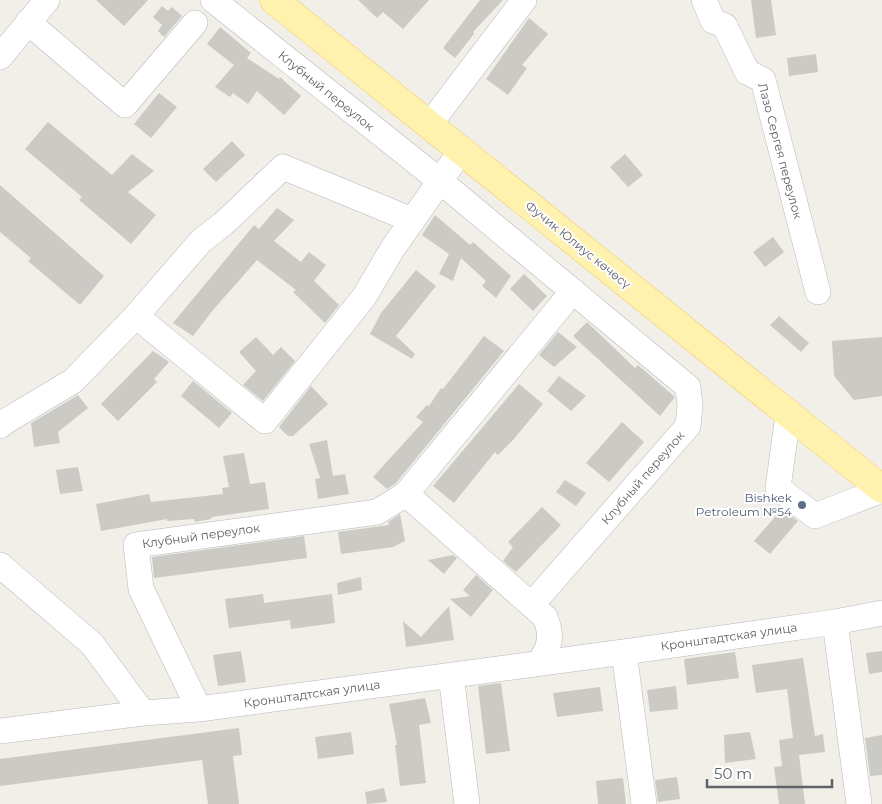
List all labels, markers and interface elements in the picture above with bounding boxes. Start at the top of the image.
street label: Клубный переулок [275,47,377,134]
street label: Лазо Сергея переулок [755,81,806,221]
street label: Фучик Юлиус көчөсү [523,198,634,292]
street label: Клубный переулок [598,428,687,527]
place label: Bishkek Petroleum №54 [696,490,793,519]
marker: Bishkek Petroleum №54 [796,499,808,511]
street label: Клубный переулок [141,520,261,551]
street label: Кронштадтская улица [660,619,798,654]
street label: Кронштадтская улица [243,676,381,711]
scale bar [707,756,832,788]
text: 50 m [714,764,752,783]

